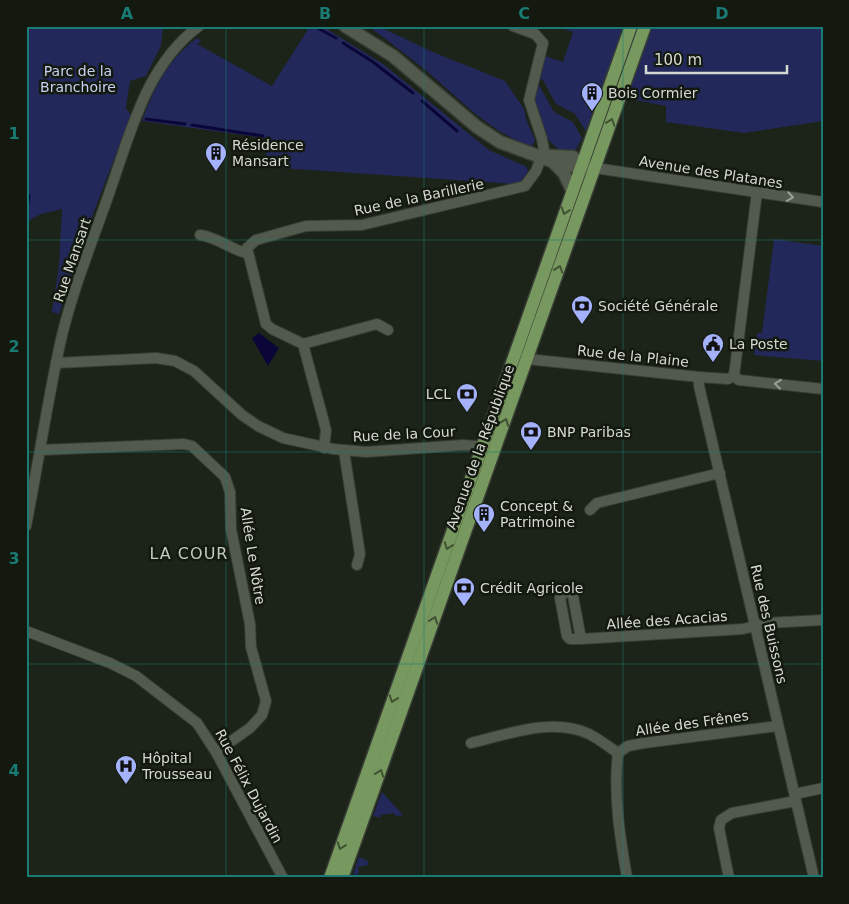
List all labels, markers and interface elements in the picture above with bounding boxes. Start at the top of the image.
text: A [121,4,134,23]
text: B [319,4,331,23]
text: C [518,4,530,23]
text: D [715,4,729,23]
scale bar [646,42,788,74]
text: 100 m [654,51,702,69]
park label: Parc de la Branchoire [40,63,116,95]
building icon: Bois Cormier [580,81,604,112]
place label: Bois Cormier [608,85,698,101]
one-way arrow [606,118,616,126]
text: 1 [8,124,20,143]
place label: Résidence Mansart [232,137,304,169]
building icon: Résidence Mansart [204,141,228,172]
street label: Avenue des Platanes [638,153,784,191]
street label: Rue de la Barillerie [353,175,485,219]
one-way arrow [786,192,794,202]
one-way arrow [561,206,571,214]
street label: Rue Mansart [50,215,94,304]
one-way arrow [553,265,563,274]
bank icon: Société Générale [570,294,594,325]
place label: Société Générale [598,298,718,314]
public building icon: La Poste [701,332,725,363]
place label: La Poste [729,336,788,352]
text: 2 [8,337,20,356]
street label: Rue de la Plaine [576,342,690,370]
street label: Avenue de la République [443,363,517,531]
one-way arrow [774,379,782,390]
bank icon: LCL [455,382,479,413]
place label: LCL [426,386,451,402]
one-way arrow [499,419,509,427]
bank icon: BNP Paribas [519,420,543,451]
street label: Rue de la Cour [352,423,456,445]
place label: BNP Paribas [547,424,631,440]
place label: Concept & Patrimoine [500,498,575,530]
building icon: Concept & Patrimoine [472,502,496,533]
street label: Allée Le Nôtre [237,506,269,606]
one-way arrow [444,541,454,550]
district label: LA COUR [150,544,228,563]
text: 3 [8,549,20,568]
street label: Rue des Buissons [747,563,791,685]
bank icon: Crédit Agricole [452,576,476,607]
place label: Crédit Agricole [480,580,583,596]
street label: Allée des Acacias [606,608,728,632]
one-way arrow [428,616,438,624]
one-way arrow [389,694,399,702]
street label: Allée des Frênes [634,707,750,739]
street label: Rue Félix Dujardin [212,726,286,846]
place label: Hôpital Trousseau [141,750,212,782]
hospital icon: Hôpital Trousseau [114,754,138,785]
text: 4 [8,761,20,780]
one-way arrow [374,769,384,777]
one-way arrow [337,842,347,850]

